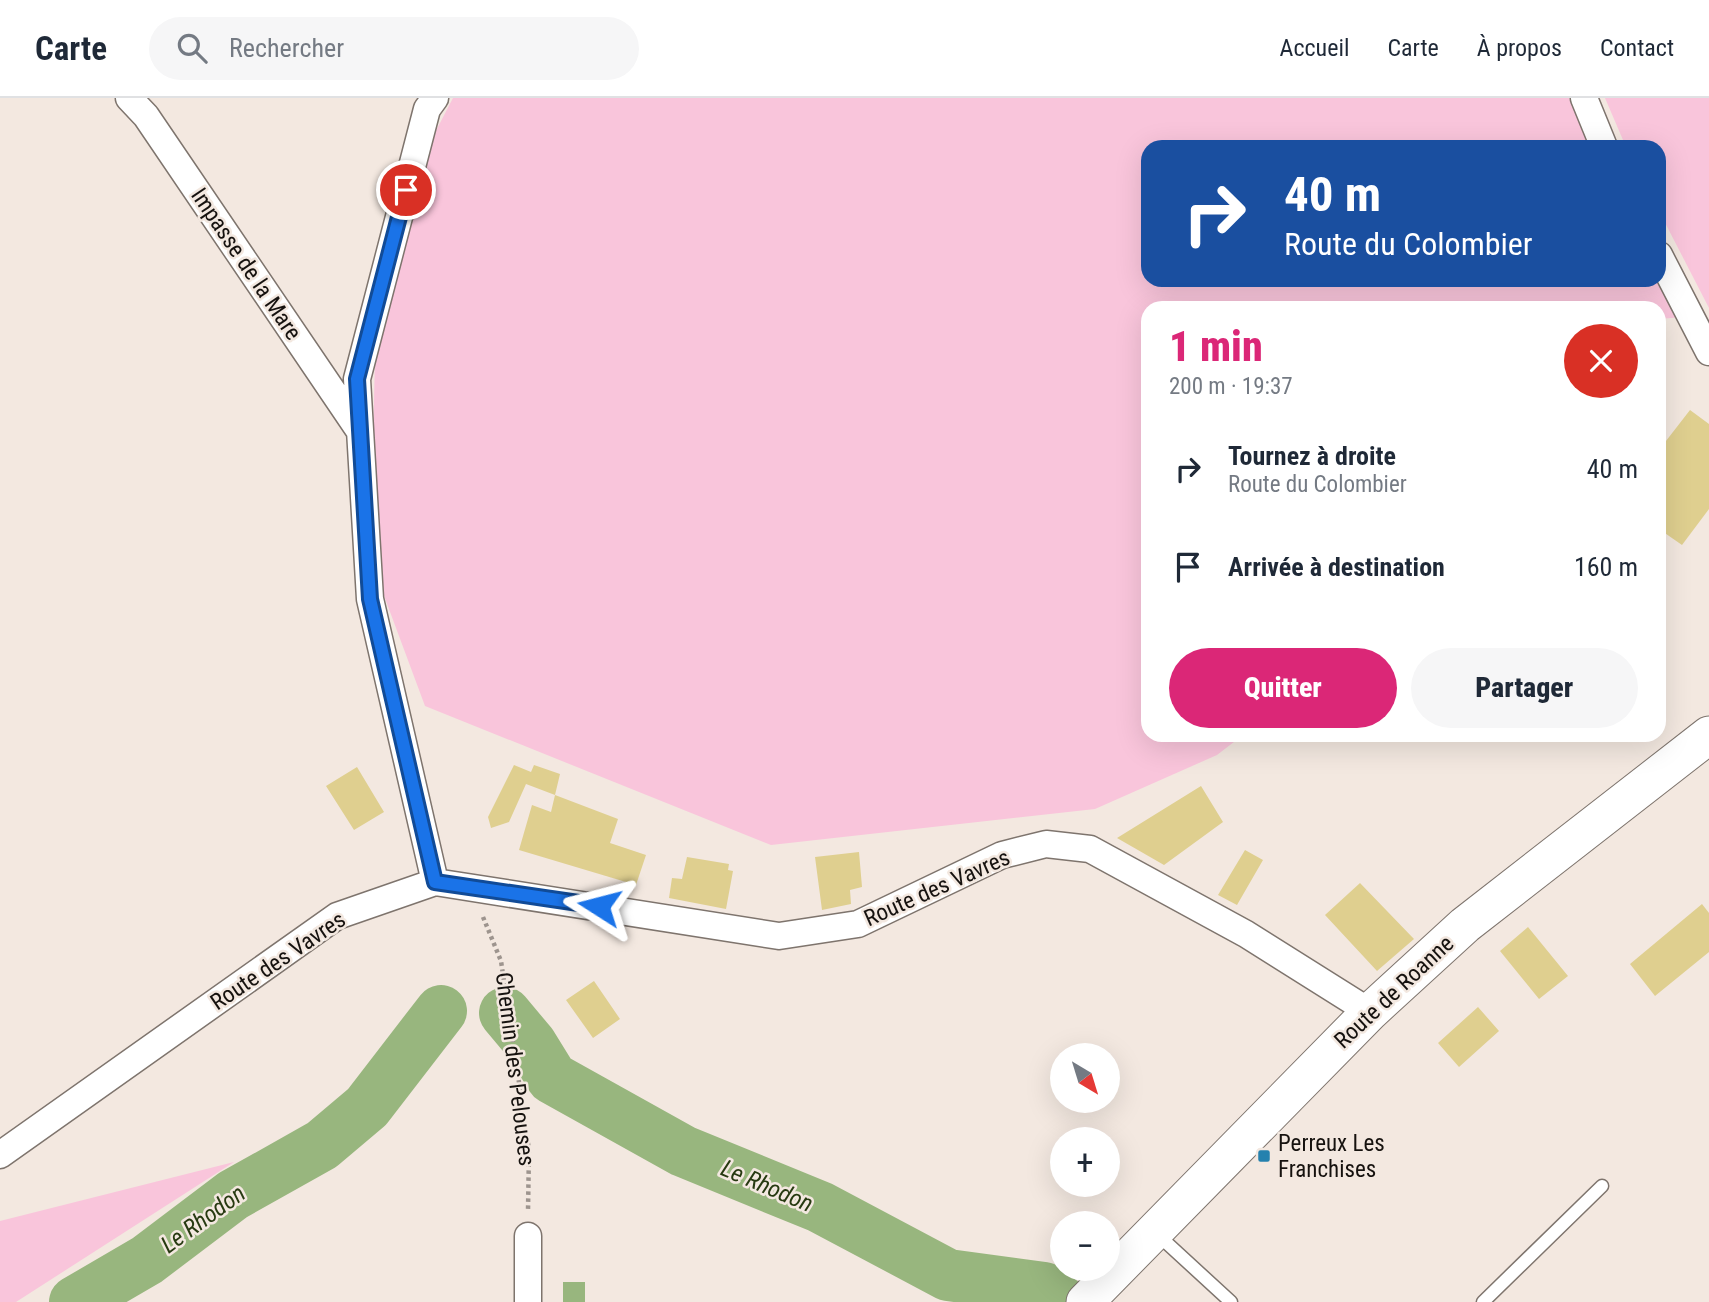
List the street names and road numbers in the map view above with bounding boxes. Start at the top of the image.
street label: Impasse de la Mare [185,183,307,345]
street label: Route des Vavres [860,844,1014,932]
street label: Route des Vavres [205,906,351,1016]
street label: Route de Roanne [1329,930,1459,1054]
street label: Chemin des Pelouses [490,971,540,1167]

